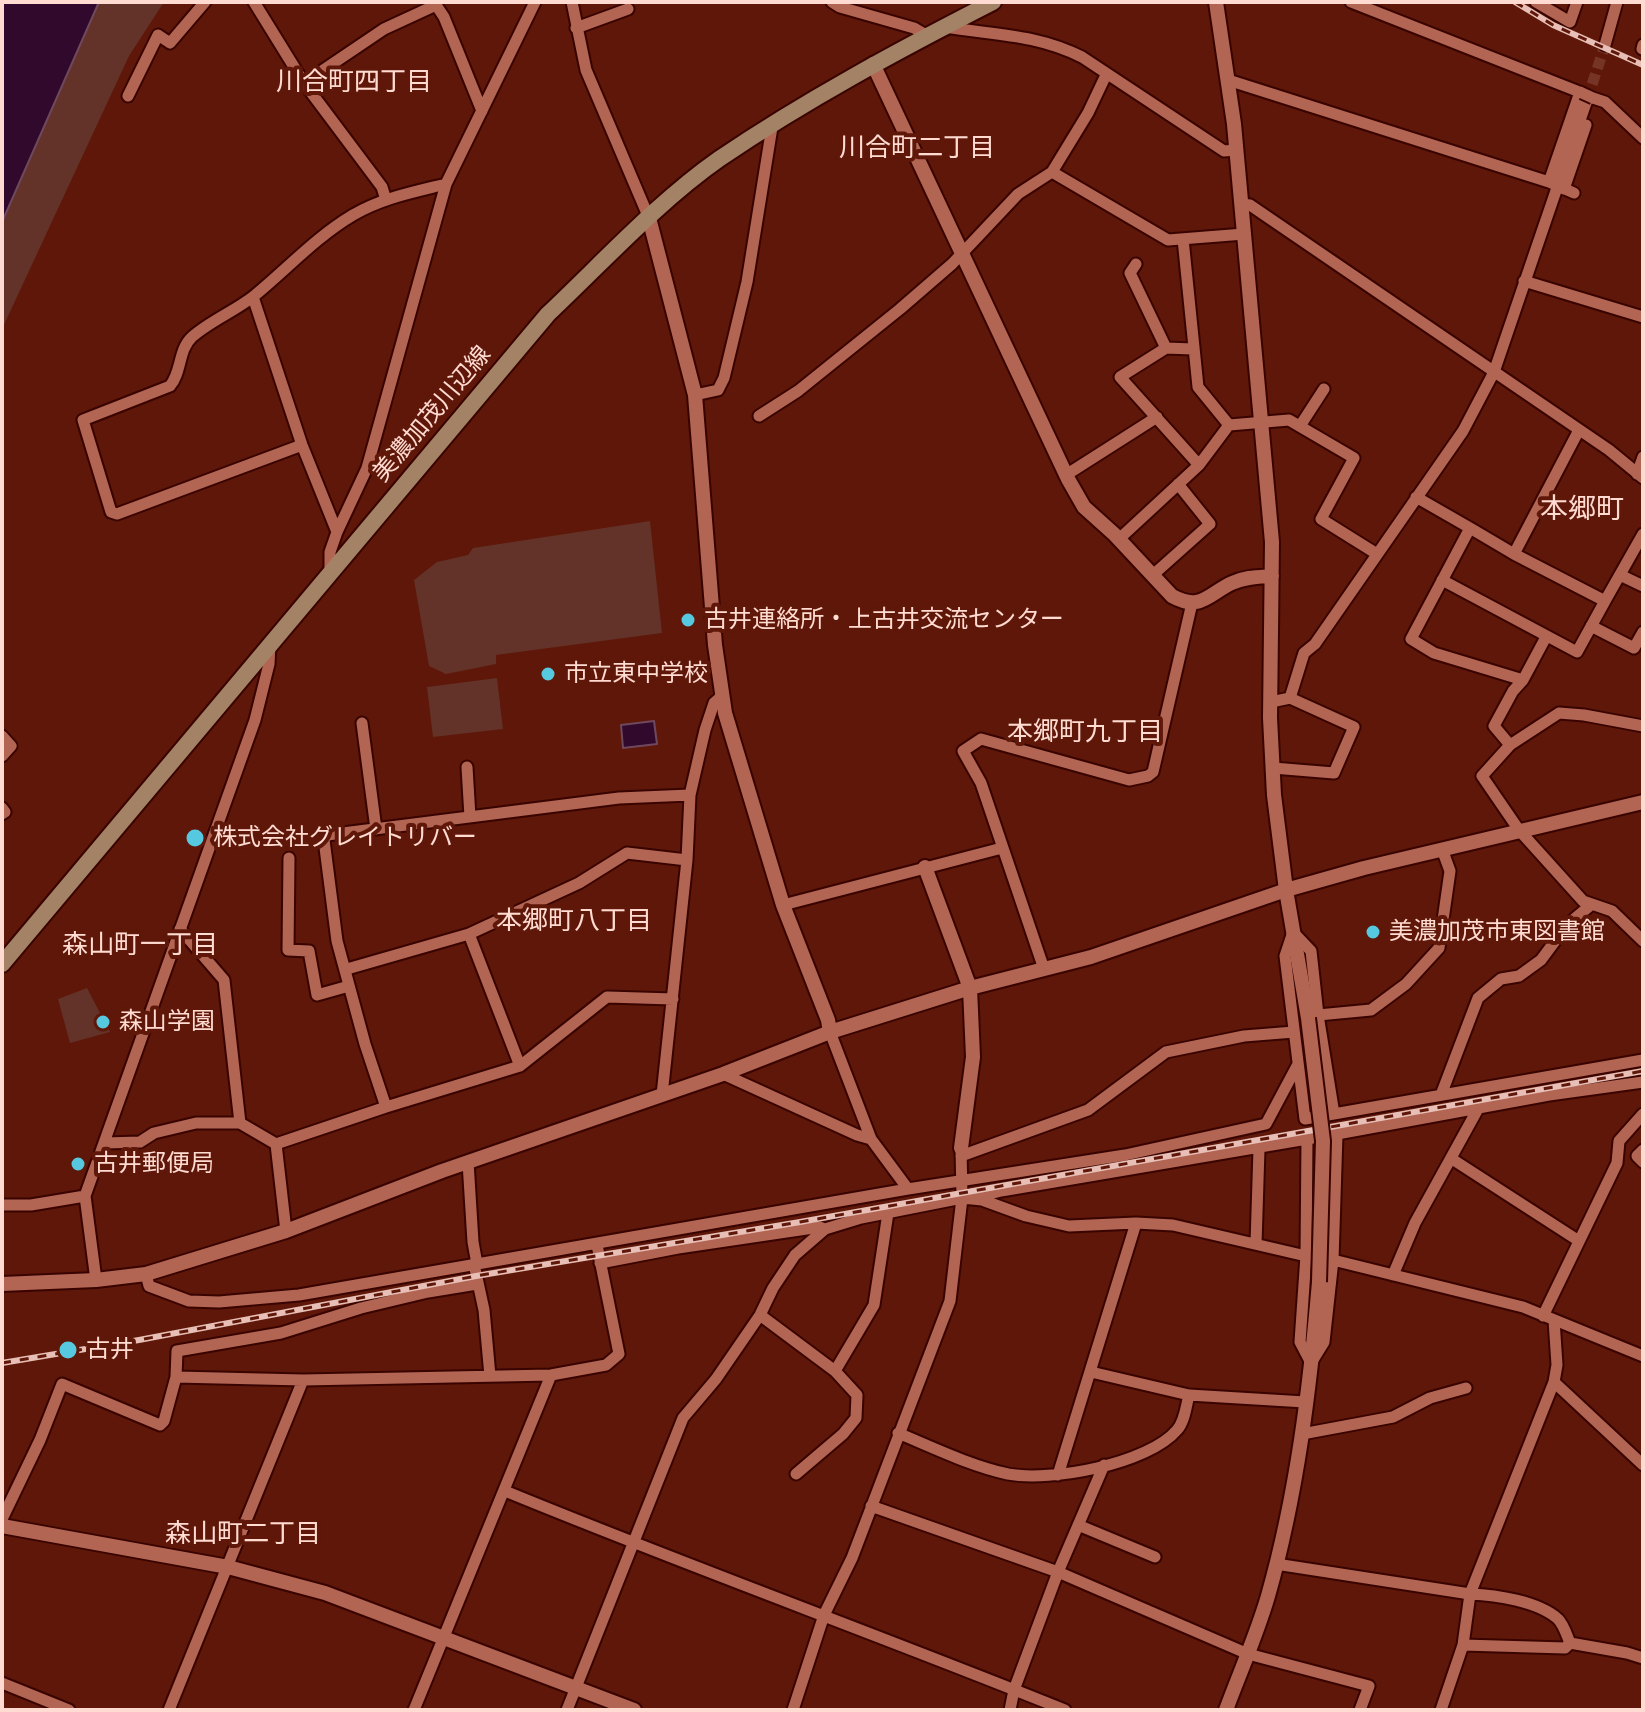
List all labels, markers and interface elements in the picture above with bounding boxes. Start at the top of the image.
district label: 川合町四丁目 [276,66,432,98]
district label: 川合町二丁目 [839,132,995,164]
street label: 美濃加茂川辺線 [367,340,497,488]
district label: 本郷町 [1540,493,1624,527]
place label: 古井連絡所・上古井交流センター [704,606,1064,634]
marker: 古井連絡所・上古井交流センター [679,611,697,629]
place label: 市立東中学校 [564,660,708,688]
marker: 市立東中学校 [539,665,557,683]
district label: 本郷町九丁目 [1007,716,1163,748]
place label: 株式会社グレイトリバー [213,824,477,852]
marker: 株式会社グレイトリバー [184,827,206,849]
district label: 本郷町八丁目 [496,905,652,937]
place label: 美濃加茂市東図書館 [1389,918,1605,946]
marker: 美濃加茂市東図書館 [1364,923,1382,941]
district label: 森山町一丁目 [62,929,218,961]
place label: 森山学園 [119,1008,215,1036]
marker: 森山学園 [94,1013,112,1031]
place label: 古井郵便局 [94,1150,214,1178]
marker: 古井郵便局 [69,1155,87,1173]
place label: 古井 [86,1336,134,1364]
marker: 古井 [57,1339,79,1361]
district label: 森山町二丁目 [165,1518,321,1550]

